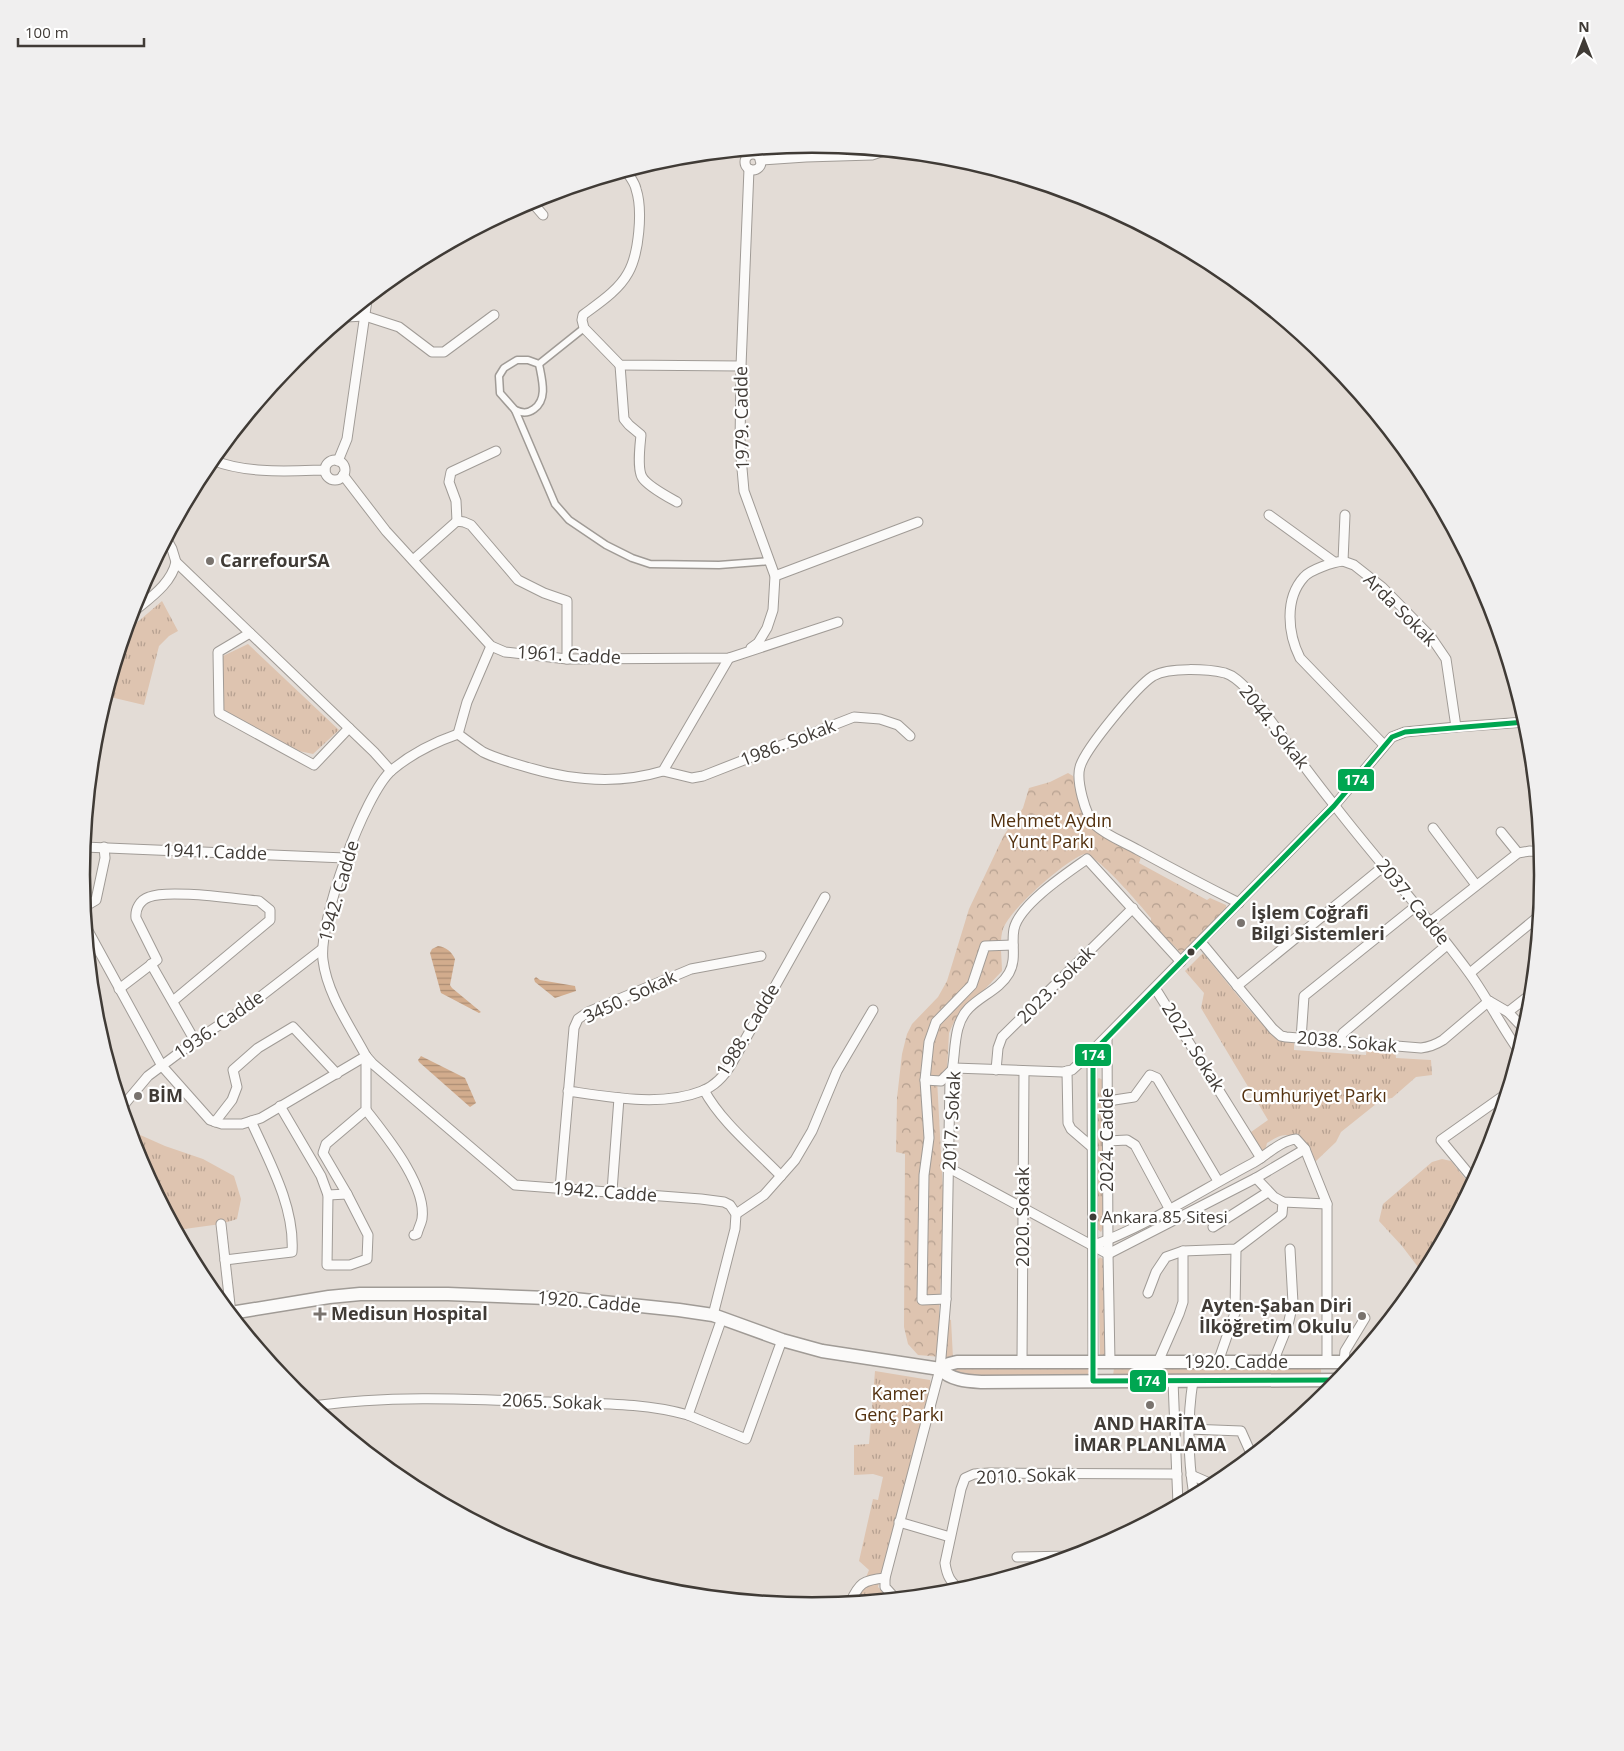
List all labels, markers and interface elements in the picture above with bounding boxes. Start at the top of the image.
scale bar [18,15,144,47]
north arrow [1559,15,1609,65]
text: N [1578,17,1590,36]
text: 100 m [25,22,69,42]
street label: 1979. Cadde [728,366,754,470]
place label: CarrefourSA [220,548,330,572]
marker: CarrefourSA [204,555,216,567]
street label: Arda Sokak [1359,568,1443,651]
street label: 1961. Cadde [516,639,622,669]
street label: 2044. Sokak [1234,680,1315,774]
street label: 1986. Sokak [737,713,839,771]
line badge: 174 [1337,768,1375,792]
text: 174 [1344,770,1368,789]
park label: Mehmet Aydın Yunt Parkı [990,808,1112,853]
street label: 1941. Cadde [163,837,267,865]
street label: 1942. Cadde [312,837,364,944]
street label: 2037. Cadde [1372,853,1456,949]
place label: İşlem Coğrafi Bilgi Sistemleri [1251,900,1385,945]
marker: İşlem Coğrafi Bilgi Sistemleri [1235,917,1247,929]
street label: 2023. Sokak [1011,940,1100,1028]
unlabelled marker [1186,947,1196,957]
street label: 3450. Sokak [579,964,681,1028]
street label: 1988. Cadde [710,979,784,1080]
street label: 1936. Cadde [169,985,268,1064]
street label: 2027. Sokak [1157,998,1231,1096]
street label: 2038. Sokak [1296,1025,1399,1057]
line badge: 174 [1074,1043,1112,1067]
text: 174 [1081,1045,1105,1064]
street label: 2017. Sokak [936,1070,966,1172]
place label: BİM [148,1083,183,1107]
park label: Cumhuriyet Parkı [1241,1083,1387,1107]
street label: 2024. Cadde [1094,1088,1118,1192]
marker: BİM [132,1090,144,1102]
street label: 2020. Sokak [1010,1166,1034,1267]
street label: 1942. Cadde [552,1175,658,1207]
place label: Ankara 85 Sitesi [1102,1205,1228,1228]
marker: Ankara 85 Sitesi [1088,1212,1098,1222]
street label: 1920. Cadde [536,1285,642,1317]
place label: Ayten-Şaban Diri İlköğretim Okulu [1199,1293,1352,1338]
place label: Medisun Hospital [331,1301,488,1325]
marker: Medisun Hospital [313,1307,327,1321]
marker: Ayten-Şaban Diri İlköğretim Okulu [1356,1310,1368,1322]
street label: 1920. Cadde [1184,1349,1288,1373]
line badge: 174 [1129,1369,1167,1393]
text: 174 [1136,1371,1160,1390]
park label: Kamer Genç Parkı [854,1381,944,1426]
street label: 2065. Sokak [502,1387,603,1415]
marker: AND HARİTA İMAR PLANLAMA [1144,1399,1156,1411]
place label: AND HARİTA İMAR PLANLAMA [1074,1411,1227,1456]
street label: 2010. Sokak [975,1461,1077,1489]

